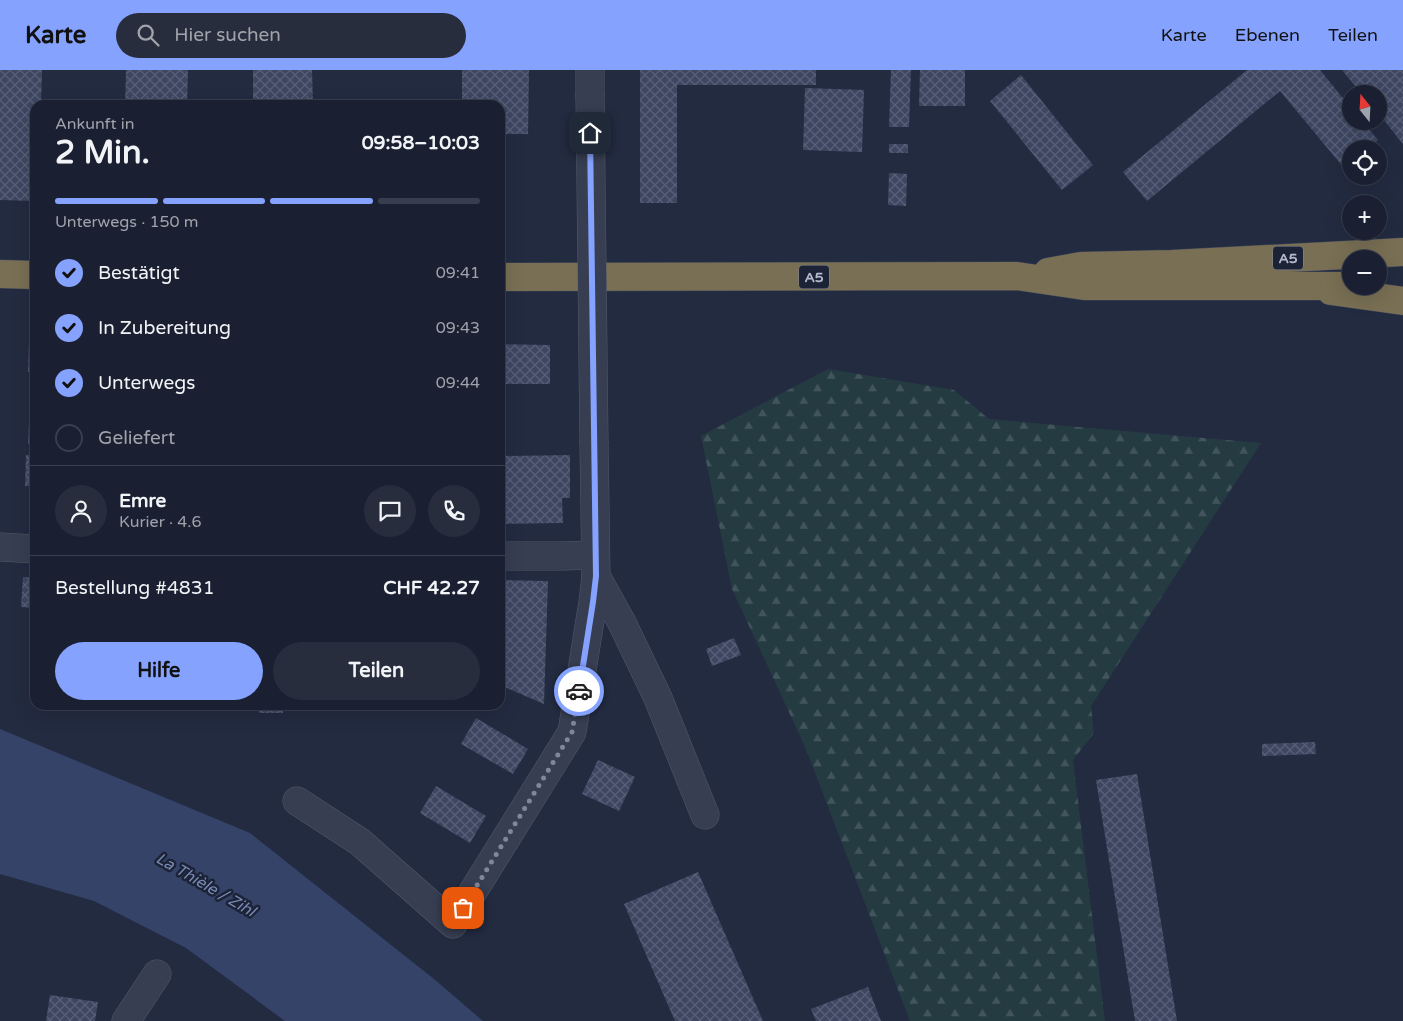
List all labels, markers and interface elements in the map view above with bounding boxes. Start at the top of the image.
search box [116,13,466,58]
text: Karte [25,21,86,50]
icon: search [134,21,162,49]
text: Hier suchen [174,24,281,46]
text: Karte [1161,24,1207,46]
text: Ebenen [1235,24,1300,46]
text: Teilen [1328,24,1378,46]
north arrow [1342,85,1388,130]
map controls [1342,85,1387,295]
pin [569,112,611,154]
text: Ankunft in [55,114,135,134]
icon: home [576,119,604,147]
text: 09:58–10:03 [362,132,480,154]
text: 2 Min. [55,134,150,172]
button: locate [1342,140,1387,185]
button: + [1342,195,1387,240]
text: Unterwegs · 150 m [55,212,198,232]
road number: A5 [1273,247,1303,270]
button: − [1342,250,1387,295]
icon: check [55,259,83,287]
text: Bestätigt [98,262,180,284]
text: 09:41 [436,263,480,283]
road number: A5 [799,266,829,288]
icon: check [55,314,83,342]
text: In Zubereitung [98,317,231,339]
text: 09:43 [436,318,480,338]
icon: check [55,369,83,397]
text: Unterwegs [98,372,195,394]
text: 09:44 [436,373,480,393]
text: Geliefert [98,427,175,449]
button: person [55,485,107,537]
button: chat [364,485,416,537]
button: phone [428,485,480,537]
text: Emre [119,490,166,512]
text: Kurier · 4.6 [119,512,202,532]
text: Bestellung #4831 [55,577,215,599]
text: CHF 42.27 [383,577,480,599]
button: Hilfe [55,642,263,700]
button: Teilen [273,642,480,700]
courier [554,666,604,716]
icon: car [565,677,593,705]
water label: La Thièle / Zihl [152,848,260,922]
pin [442,887,484,929]
icon: bag [449,894,477,922]

